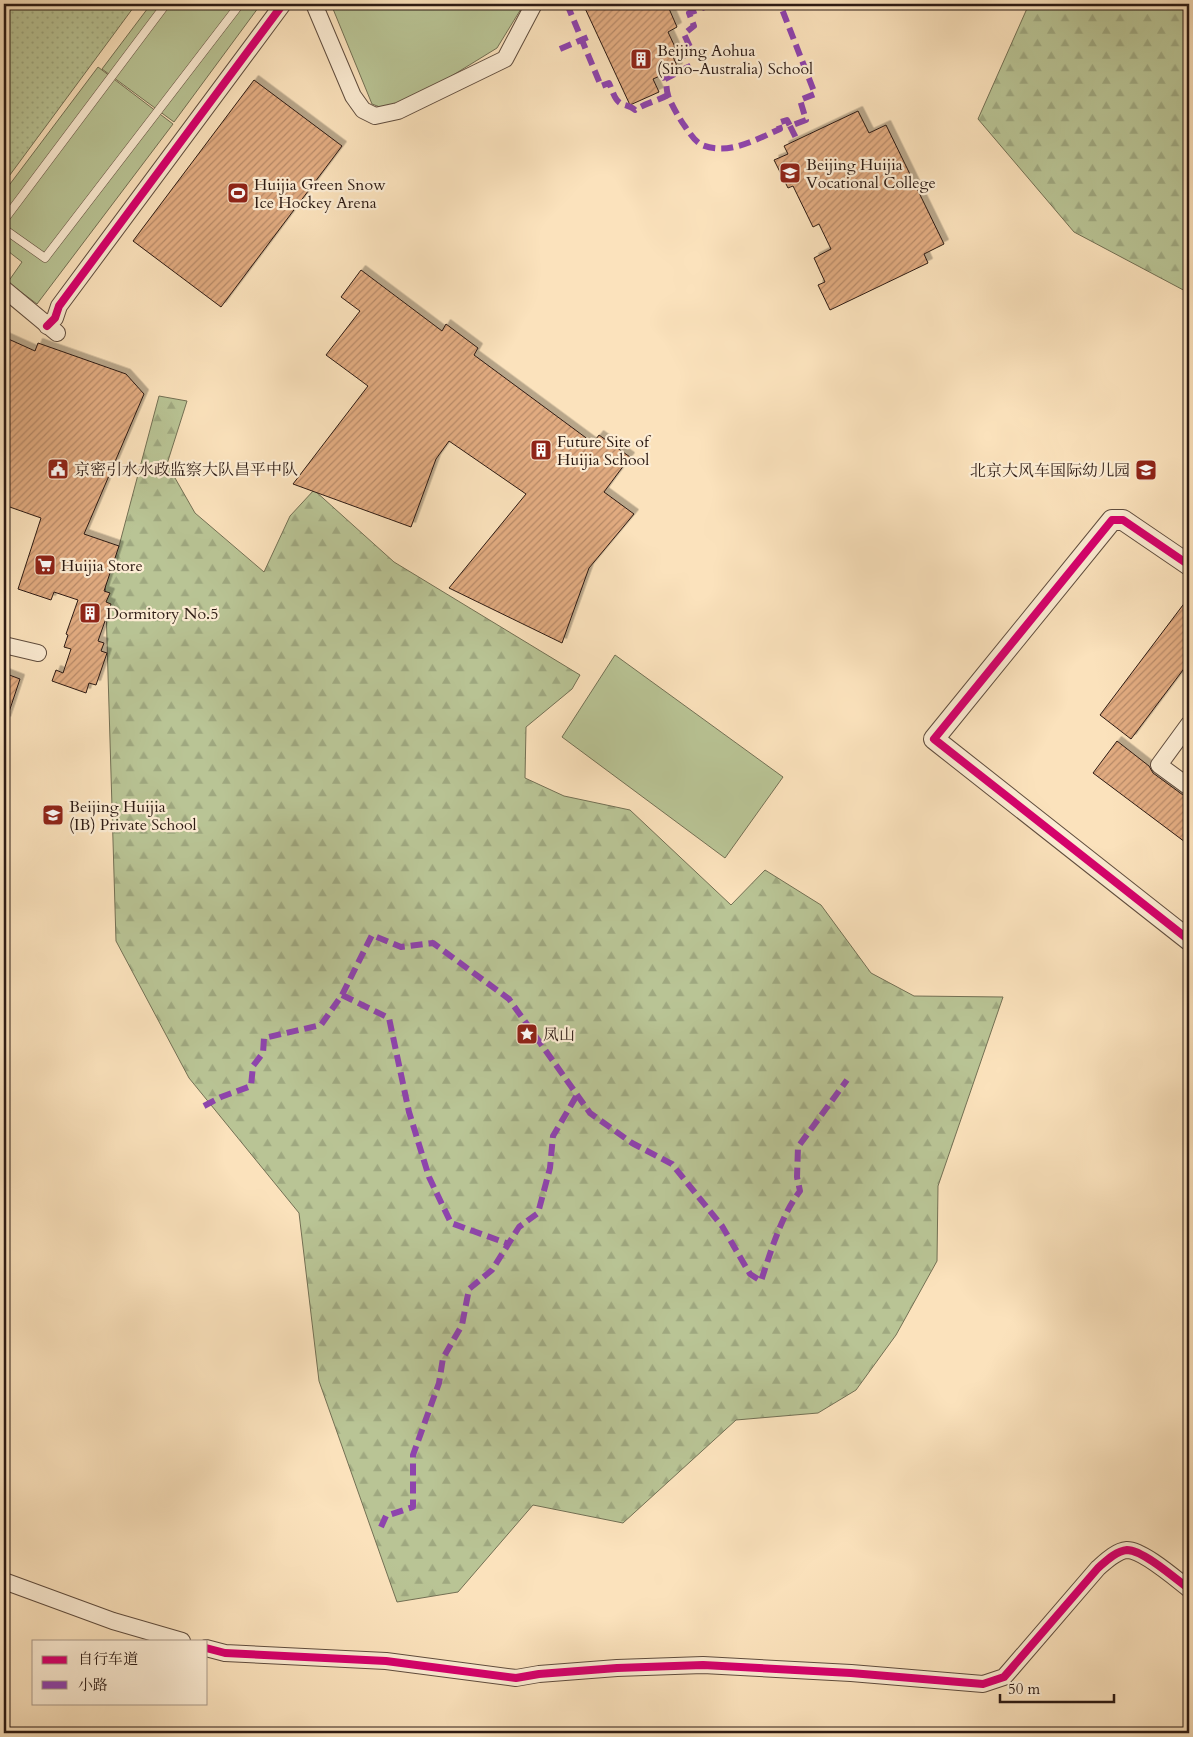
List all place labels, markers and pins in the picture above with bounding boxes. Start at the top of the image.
place label: Beijing Aohua (Sino-Australia) School [657,40,813,80]
building icon: Beijing Aohua (Sino-Australia) School [629,47,653,71]
place label: Beijing Huijia Vocational College [806,154,936,194]
school or university icon: Beijing Huijia Vocational College [778,161,802,185]
place label: Huijia Green Snow Ice Hockey Arena [254,174,386,214]
sports icon: Huijia Green Snow Ice Hockey Arena [226,181,250,205]
place label: Future Site of Huijia School [557,431,652,471]
building icon: Future Site of Huijia School [529,438,553,462]
public building icon: 京密引水水政监察大队昌平中队 [46,457,70,481]
school or university icon: 北京大风车国际幼儿园 [1134,458,1158,482]
place label: 京密引水水政监察大队昌平中队 [74,459,298,481]
place label: 北京大风车国际幼儿园 [970,460,1130,482]
supermarket icon: Huijia Store [33,553,57,577]
place label: Huijia Store [61,555,143,577]
building icon: Dormitory No.5 [78,601,102,625]
place label: Dormitory No.5 [106,603,218,625]
place label: Beijing Huijia (IB) Private School [69,796,197,836]
school or university icon: Beijing Huijia (IB) Private School [41,803,65,827]
place icon: 凤山 [515,1022,539,1046]
place label: 凤山 [543,1024,575,1046]

